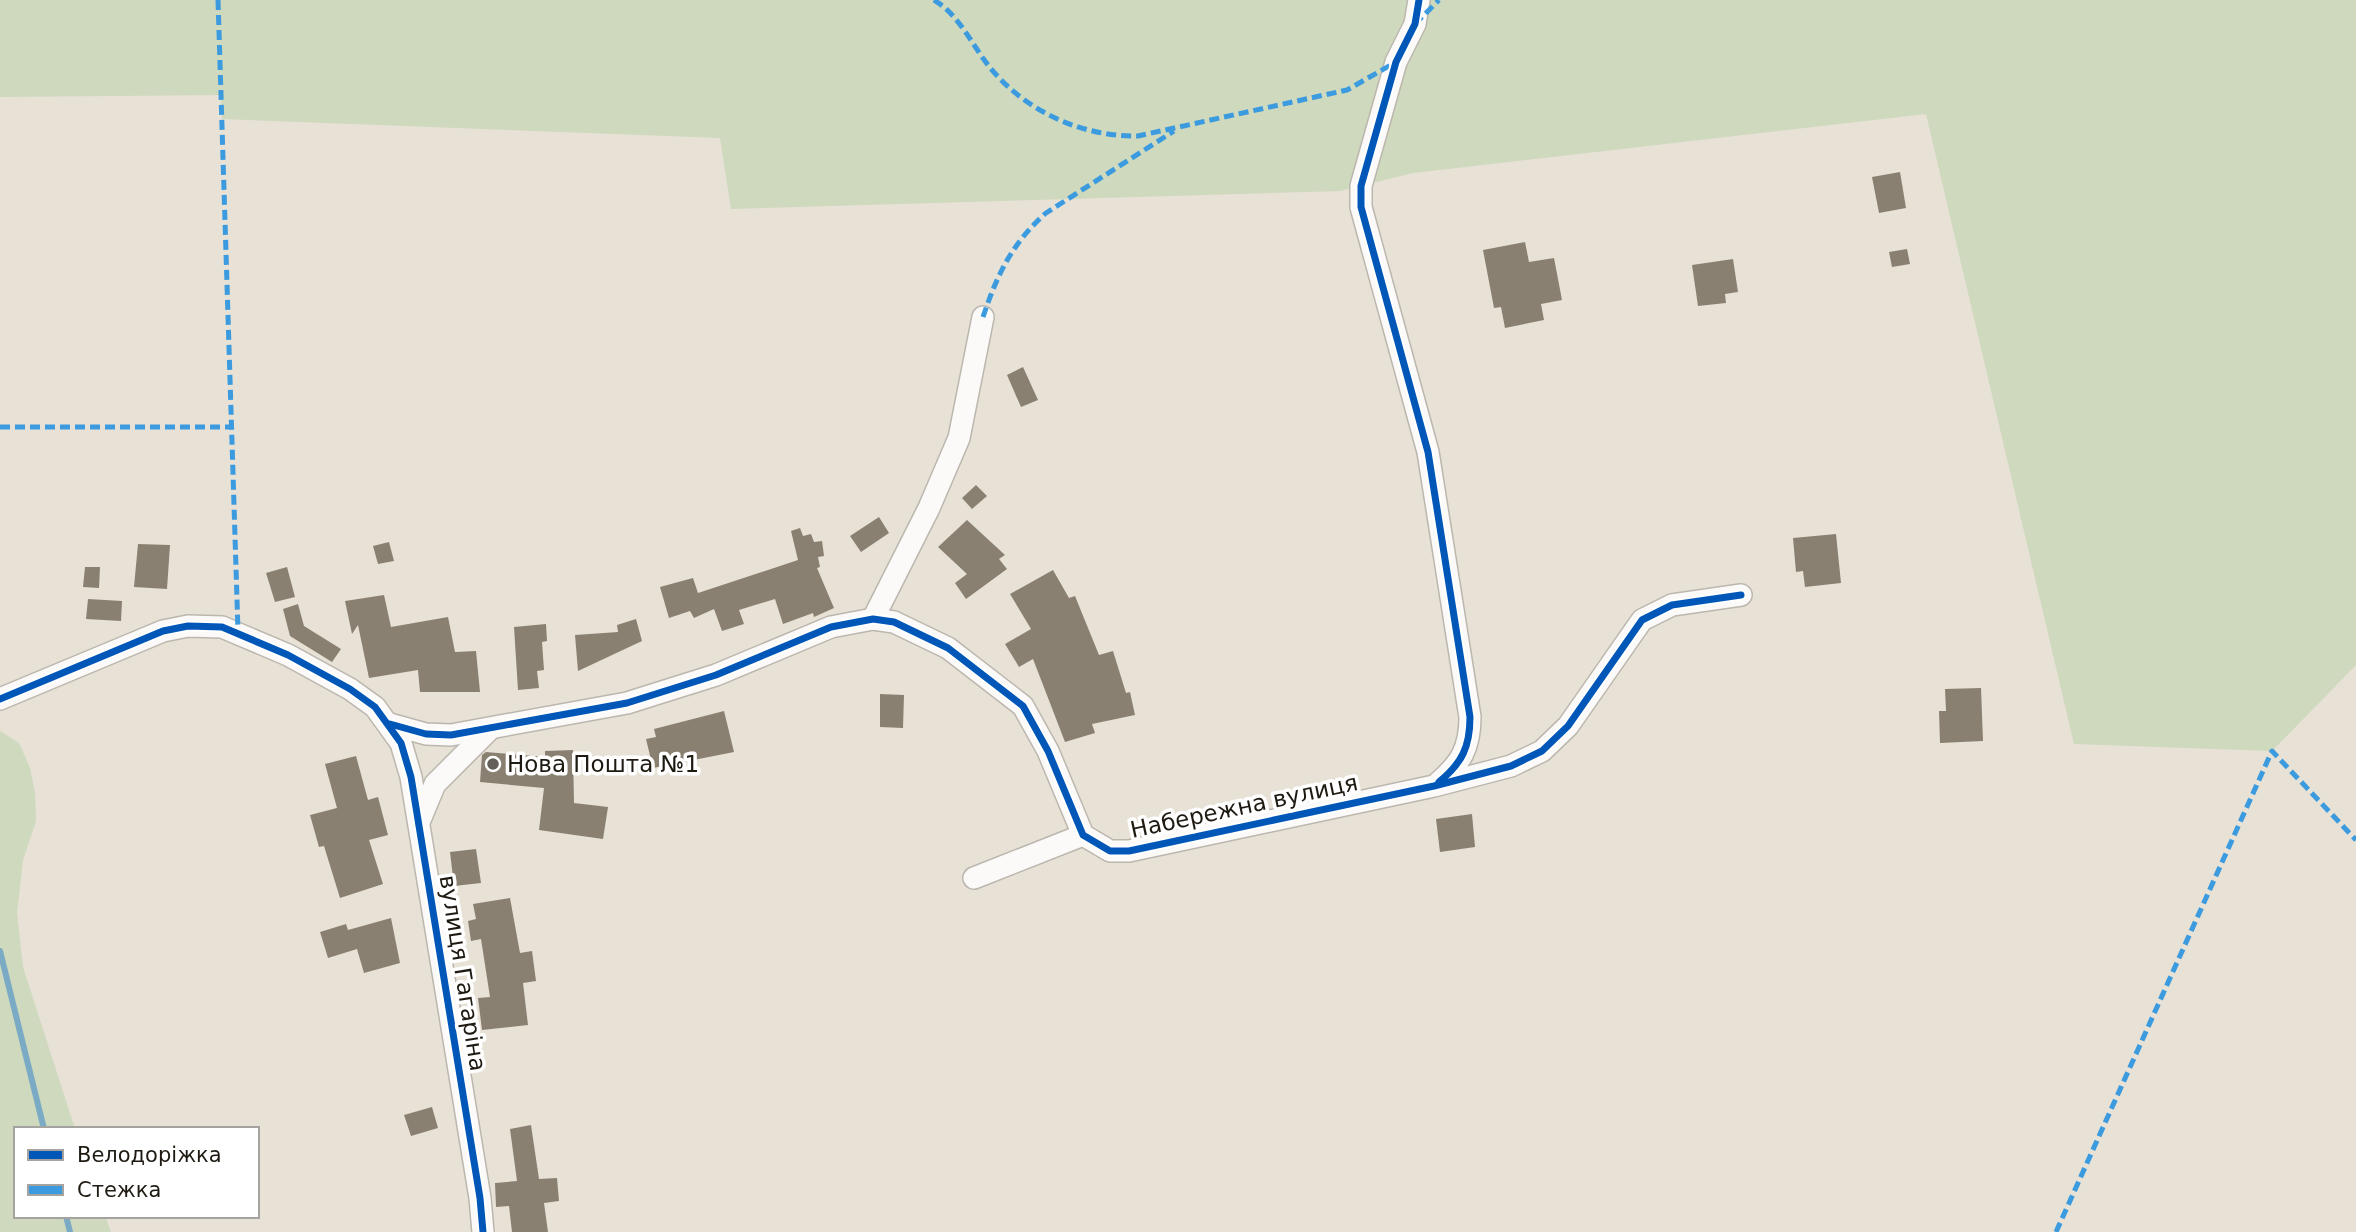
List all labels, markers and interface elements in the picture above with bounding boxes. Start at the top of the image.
place label: Нова Пошта №1 [507,751,699,777]
marker: Нова Пошта №1 [485,756,501,772]
street label: Набережна вулиця [1128,769,1360,843]
street label: вулиця Гагаріна [435,873,491,1073]
legend [14,1127,259,1218]
text: Велодоріжка [77,1143,222,1167]
text: Стежка [77,1178,161,1202]

